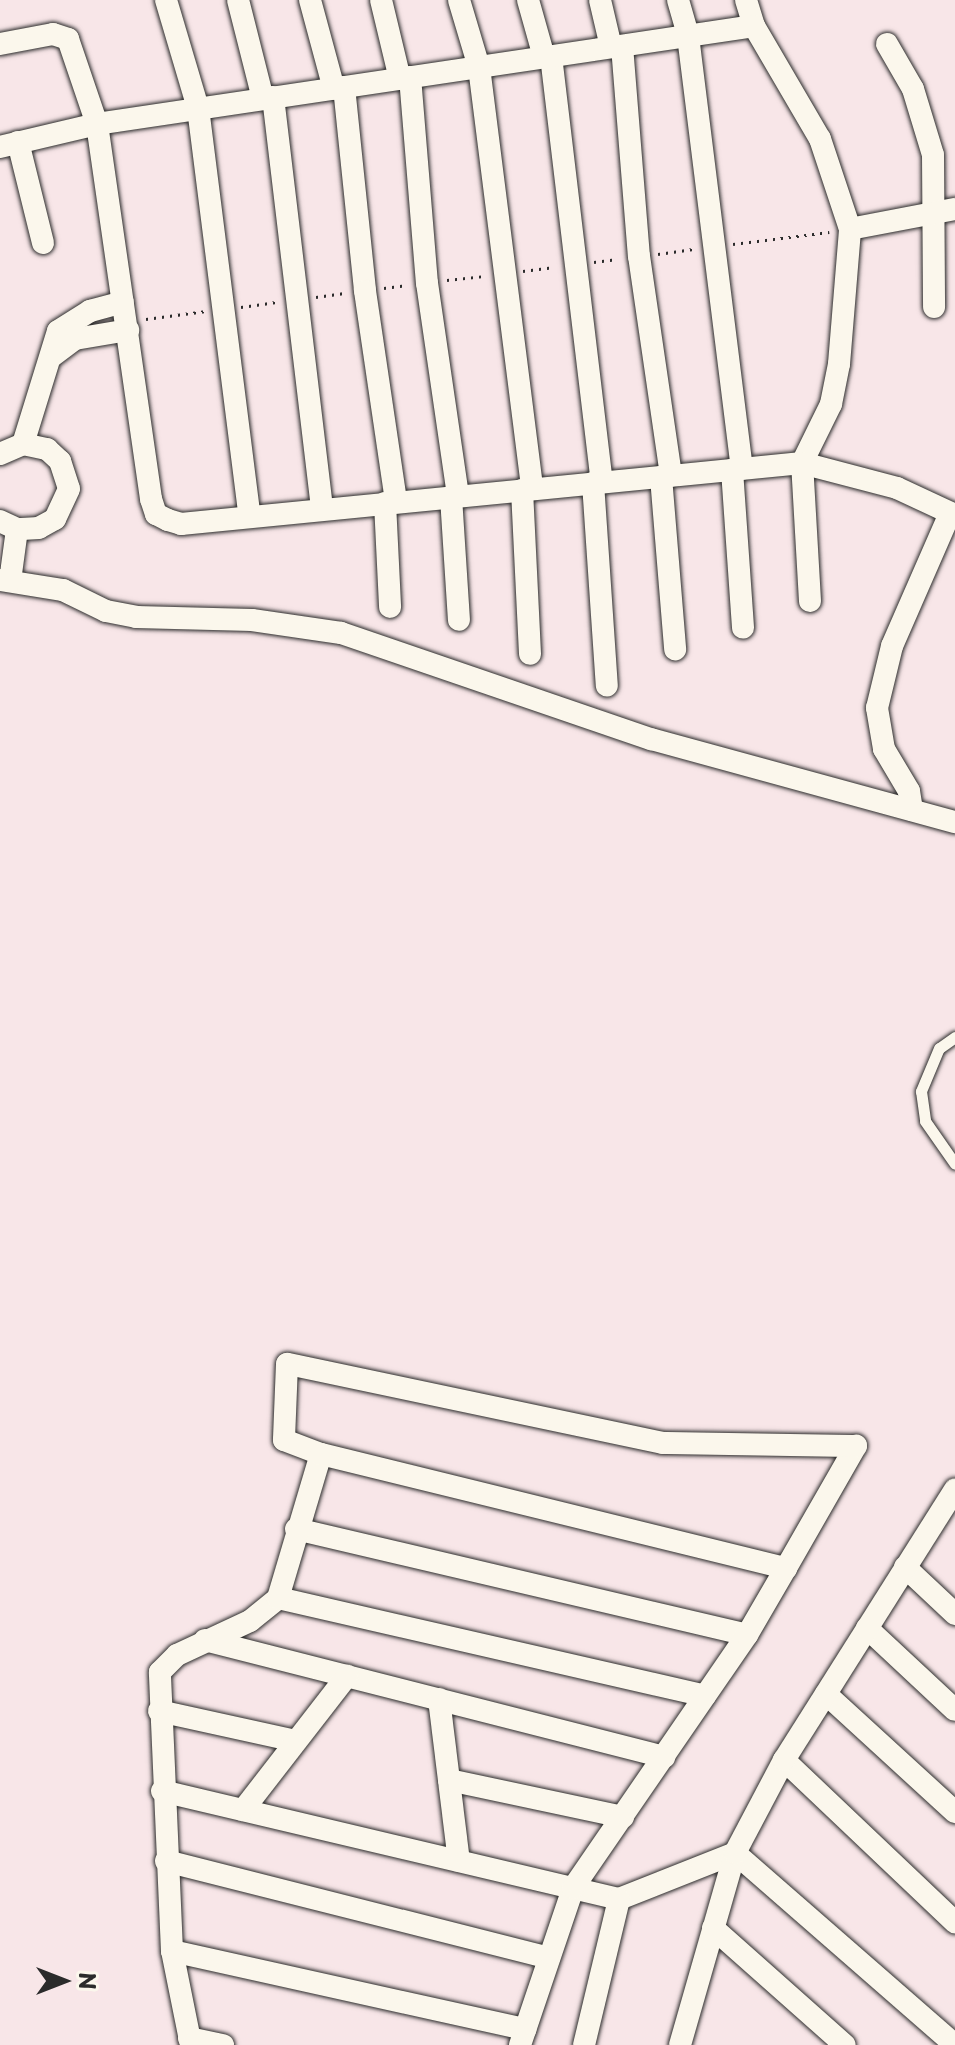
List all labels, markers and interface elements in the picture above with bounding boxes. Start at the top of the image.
north arrow [24,1941,104,2021]
text: N [72,1972,105,1990]

